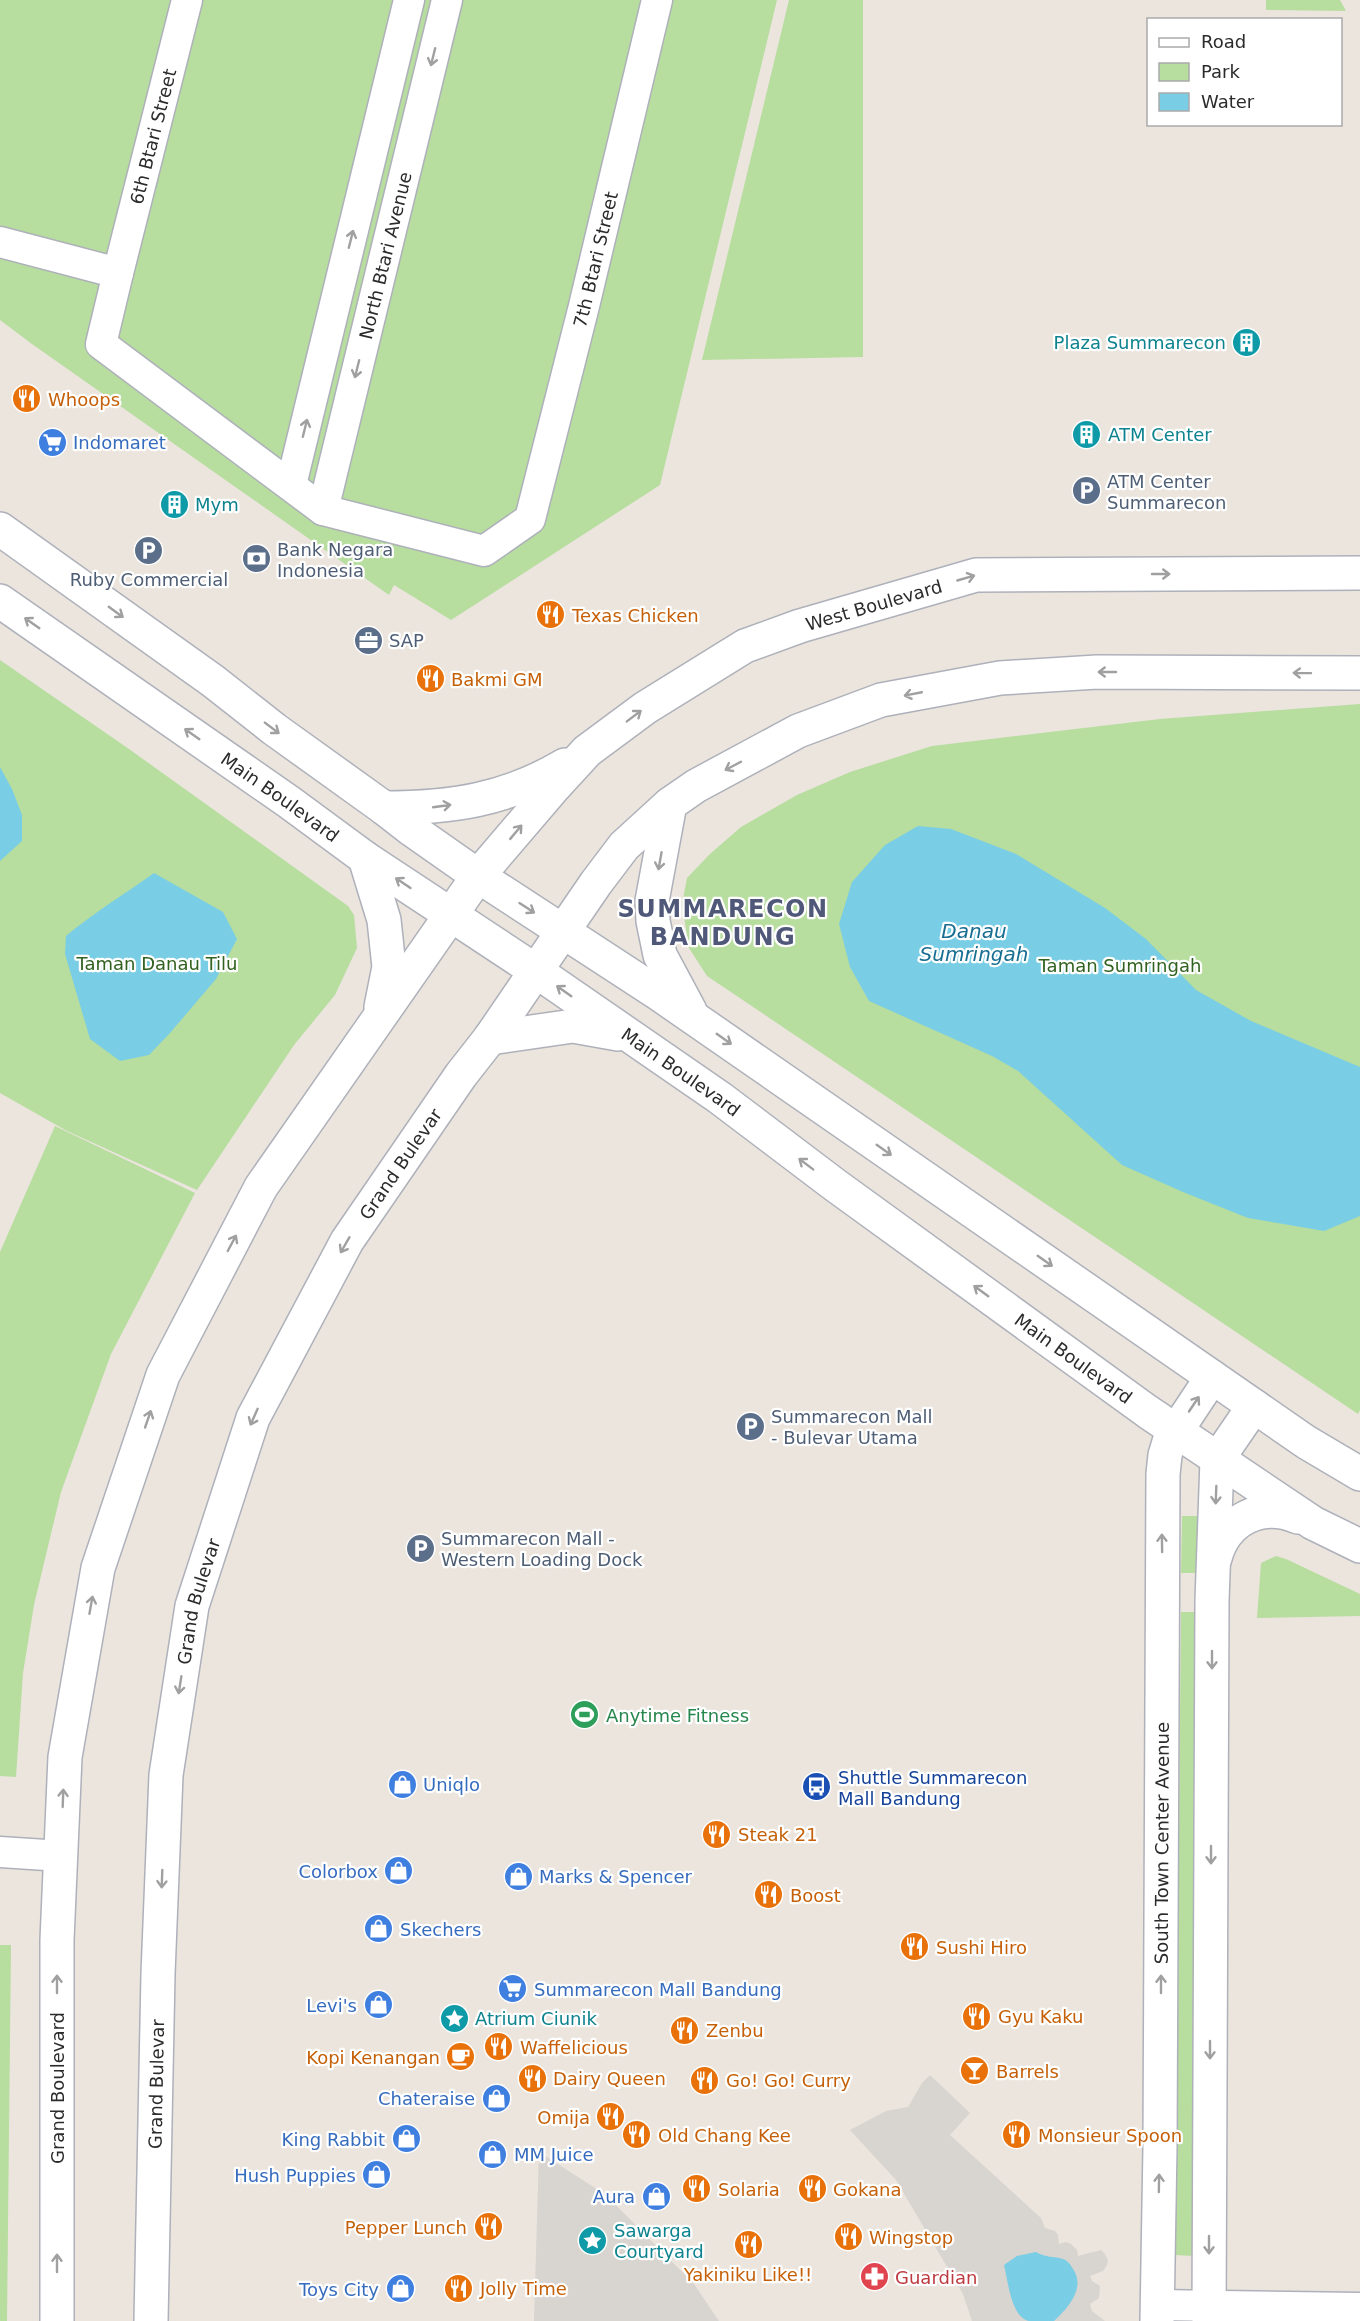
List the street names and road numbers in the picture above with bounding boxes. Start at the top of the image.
street label: 6th Btari Street [125,66,180,206]
street label: North Btari Avenue [354,170,415,341]
street label: 7th Btari Street [569,189,621,330]
street label: West Boulevard [803,575,944,634]
street label: Main Boulevard [217,748,343,846]
street label: Main Boulevard [618,1023,745,1120]
street label: Grand Bulevar [355,1104,446,1223]
street label: Main Boulevard [1011,1309,1136,1408]
street label: Grand Bulevar [173,1535,224,1666]
street label: South Town Center Avenue [1150,1722,1172,1964]
street label: Grand Boulevard [47,2012,68,2164]
street label: Grand Bulevar [144,2018,168,2149]

